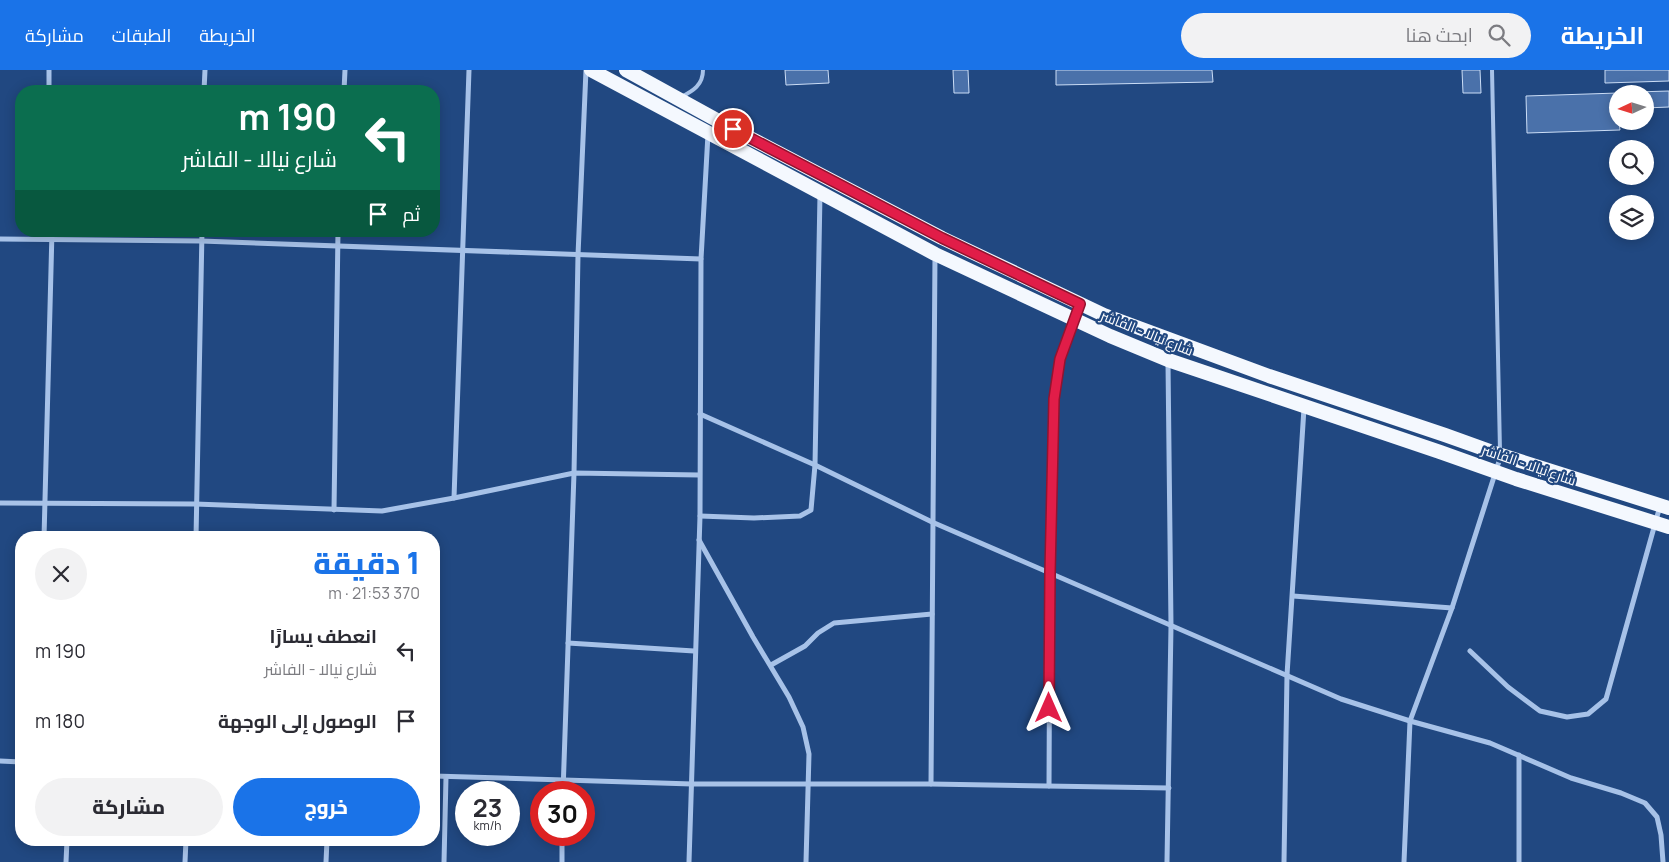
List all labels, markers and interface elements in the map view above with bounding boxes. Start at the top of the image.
search box [1181,13,1531,58]
text: الخريطة [1561,18,1644,51]
icon: search [1485,21,1513,49]
text: ابحث هنا [1406,22,1473,48]
text: مشاركة [25,23,84,47]
text: الطبقات [112,23,171,47]
text: الخريطة [199,23,256,47]
north arrow [1609,85,1654,130]
map controls [1609,85,1654,240]
text: 190 m [238,93,337,141]
icon: left [355,105,420,170]
pin [712,108,754,150]
icon: arrive [719,115,747,143]
button: search [1609,140,1654,185]
text: شارع نيالا - الفاشر [182,144,337,174]
button: layers [1609,195,1654,240]
icon: arrive [364,200,392,228]
text: ثم [402,201,420,227]
street label: شارع نيالا - الفاشر [1097,305,1196,360]
street label: شارع نيالا - الفاشر [1478,439,1579,490]
text: 1 دقيقة [313,542,420,583]
button: close [35,548,87,600]
text: 370 m · 21:53 [328,582,420,604]
text: انعطف يسارًا [270,623,377,649]
icon: left [392,637,420,665]
text: 190 m [35,638,86,664]
text: شارع نيالا - الفاشر [264,658,377,680]
position arrow [1022,681,1074,733]
icon: arrive [392,707,420,735]
text: 180 m [35,708,85,734]
text: الوصول إلى الوجهة [218,708,377,734]
button: مشاركة [35,778,223,836]
button: خروج [233,778,420,836]
speed limit sign: 30 [530,781,595,846]
text: 23 [473,790,502,825]
text: km/h [474,817,501,834]

